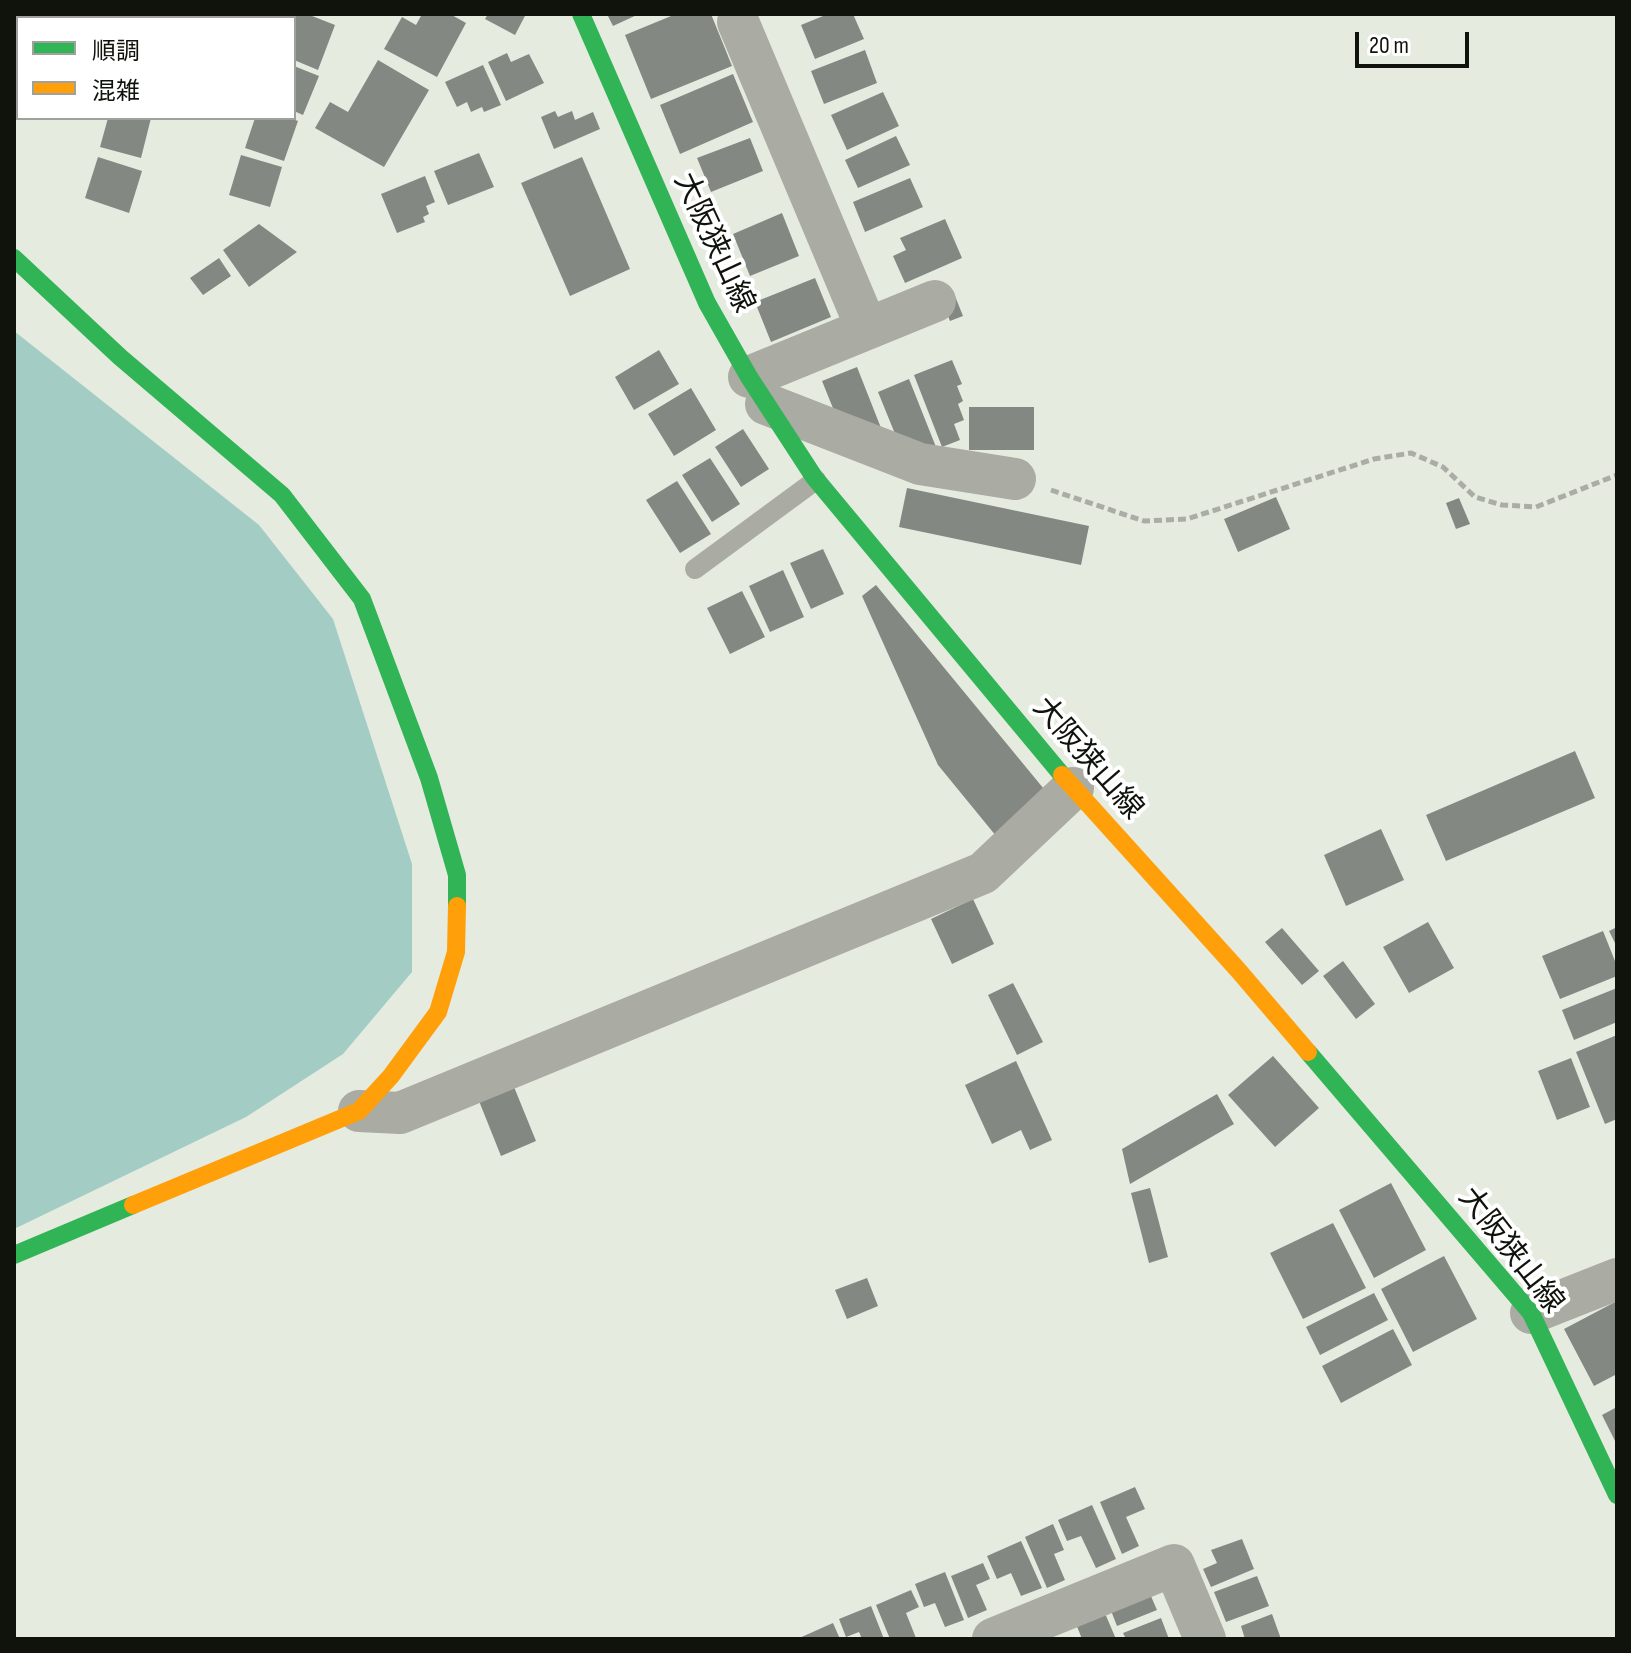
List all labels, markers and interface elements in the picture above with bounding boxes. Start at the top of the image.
legend [16,16,296,120]
scale bar [1359,16,1473,66]
text: 20 m [1369,31,1409,60]
text: 順調 [92,37,140,66]
text: 混雑 [92,77,140,106]
street label: 大阪狭山線 [665,167,761,319]
street label: 大阪狭山線 [1024,691,1150,827]
street label: 大阪狭山線 [1450,1181,1570,1321]

